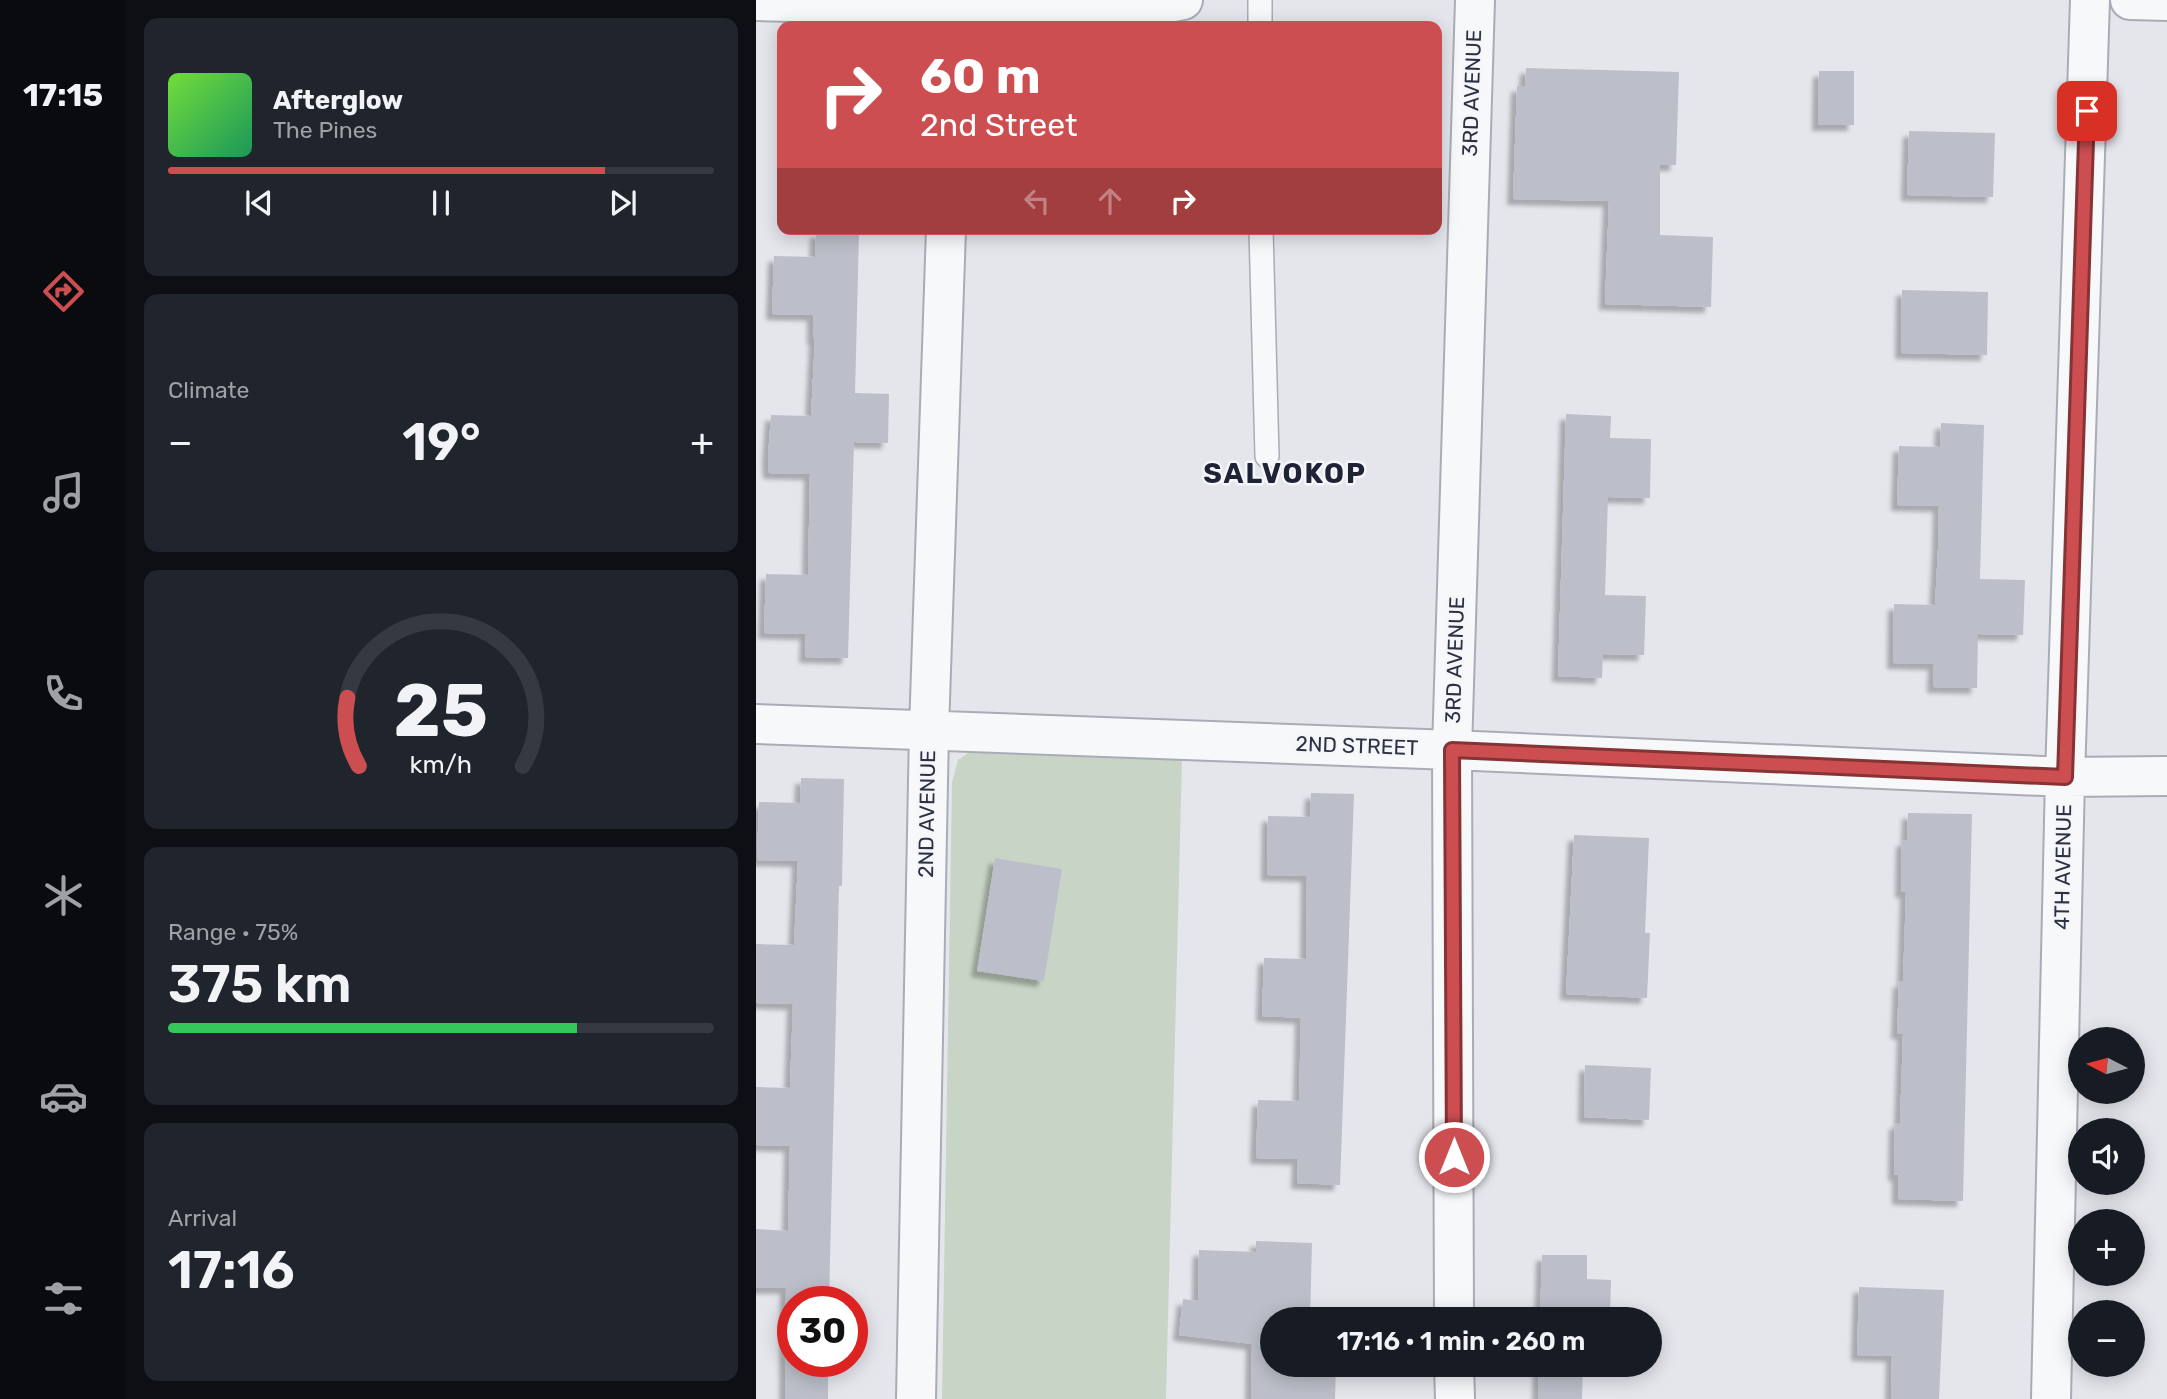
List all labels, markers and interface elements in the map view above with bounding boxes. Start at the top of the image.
street label: 3RD AVENUE [1457,29,1486,157]
text: 60 m [920,47,1041,105]
icon: right [805,49,896,140]
text: 17:15 [23,76,103,114]
pin [2057,81,2117,141]
text: Afterglow [273,85,403,116]
icon: arrive [2068,92,2106,130]
text: 2nd Street [920,106,1078,144]
text: The Pines [273,116,377,144]
icon: left [1018,182,1056,220]
icon: ahead [1091,182,1129,220]
icon: right [1164,182,1202,220]
icon: previous [240,184,278,222]
icon: pause [422,184,460,222]
icon: next [604,184,642,222]
icon: directions [39,267,88,316]
text: Climate [168,376,249,404]
text: 19° [402,411,481,473]
text: − [168,419,193,465]
text: + [690,419,714,465]
district label: SALVOKOP [1203,457,1367,490]
icon: music [39,468,88,517]
street label: 3RD AVENUE [1440,596,1469,724]
text: 25 [394,668,488,754]
icon: phone [39,669,88,718]
street label: 2ND STREET [1295,731,1419,760]
text: km/h [410,749,472,778]
street label: 2ND AVENUE [913,750,940,878]
street label: 4TH AVENUE [2049,804,2076,930]
icon: climate [39,871,88,920]
text: Range · 75% [168,918,298,946]
text: 375 km [168,953,352,1015]
north arrow [2068,1027,2146,1104]
map controls [2068,1027,2145,1377]
icon: car [39,1072,88,1121]
button: sound [2068,1118,2145,1195]
position arrow [1417,1120,1491,1194]
text: Arrival [168,1204,237,1232]
button: + [2068,1209,2145,1286]
text: 17:16 [168,1239,295,1301]
icon: filters [39,1274,88,1323]
speed limit sign: 30 [777,1286,868,1377]
button: − [2068,1300,2145,1377]
text: 17:16 · 1 min · 260 m [1337,1326,1585,1357]

